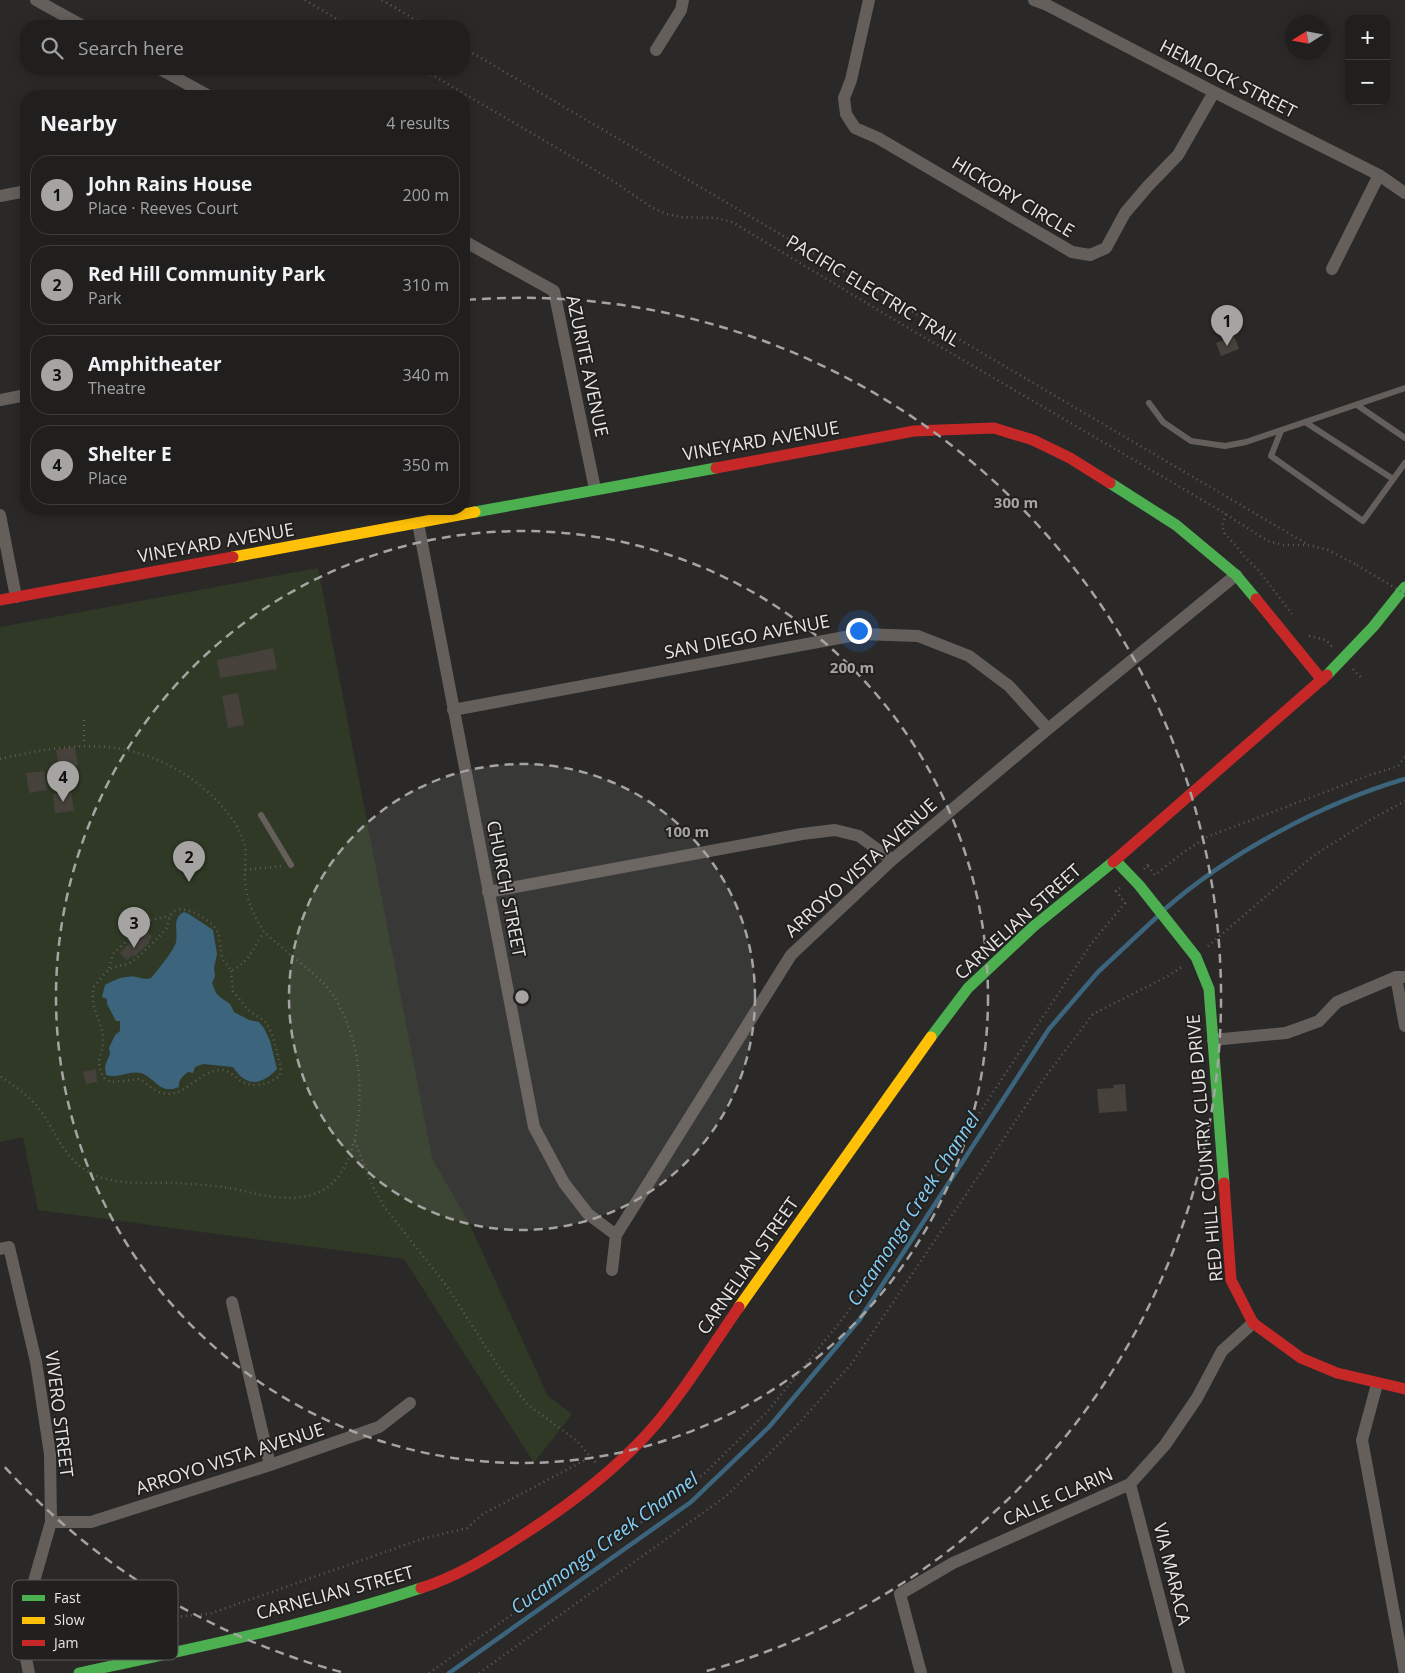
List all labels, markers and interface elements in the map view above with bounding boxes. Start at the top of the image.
north arrow [1285,15,1330,60]
map controls [1345,15,1390,105]
button: + [1345,15,1390,60]
search box [20,20,470,75]
street label: HEMLOCK STREET [1156,33,1301,123]
icon: search [38,34,66,62]
text: Search here [78,35,184,61]
button: − [1345,60,1390,105]
text: Nearby [40,109,117,137]
text: 4 results [386,112,450,134]
street label: HICKORY CIRCLE [948,150,1079,242]
text: John Rains House [88,171,252,197]
text: 1 [52,184,62,206]
text: 200 m [403,184,449,206]
text: Place · Reeves Court [88,197,238,219]
street label: PACIFIC ELECTRIC TRAIL [782,229,965,352]
text: Red Hill Community Park [88,261,325,287]
text: 2 [52,274,62,296]
text: 310 m [403,274,449,296]
text: Park [88,287,121,309]
street label: AZURITE AVENUE [561,293,615,439]
pin: 1 [1211,305,1243,346]
text: Amphitheater [88,351,222,377]
text: 3 [52,364,62,386]
text: 340 m [403,364,449,386]
text: Theatre [88,377,146,399]
street label: VINEYARD AVENUE [681,414,841,466]
text: Shelter E [88,441,172,467]
text: 4 [52,454,62,476]
text: 350 m [403,454,449,476]
text: Place [88,467,127,489]
text: 300 m [994,492,1038,512]
street label: VINEYARD AVENUE [136,516,296,568]
street label: SAN DIEGO AVENUE [662,608,832,664]
your location [846,618,872,644]
text: 200 m [830,657,874,677]
pin: 4 [47,761,79,802]
street label: ARROYO VISTA AVENUE [779,793,941,942]
street label: CHURCH STREET [482,818,532,959]
text: 100 m [665,821,709,841]
pin: 2 [173,841,205,882]
street label: CARNELIAN STREET [949,858,1086,984]
pin: 3 [118,907,150,948]
centre of rings [513,988,531,1006]
street label: RED HILL COUNTRY CLUB DRIVE [1180,1013,1228,1283]
water label: Cucamonga Creek Channel [841,1106,986,1311]
street label: CARNELIAN STREET [691,1192,804,1339]
street label: VIVERO STREET [40,1349,80,1478]
street label: ARROYO VISTA AVENUE [132,1416,327,1500]
street label: CALLE CLARIN [999,1461,1116,1531]
water label: Cucamonga Creek Channel [505,1465,704,1620]
street label: VIA MARACA [1149,1520,1197,1628]
street label: CARNELIAN STREET [253,1559,416,1625]
legend [12,1580,178,1660]
text: Fast [54,1588,81,1607]
text: Slow [54,1610,85,1629]
text: Jam [52,1633,79,1652]

